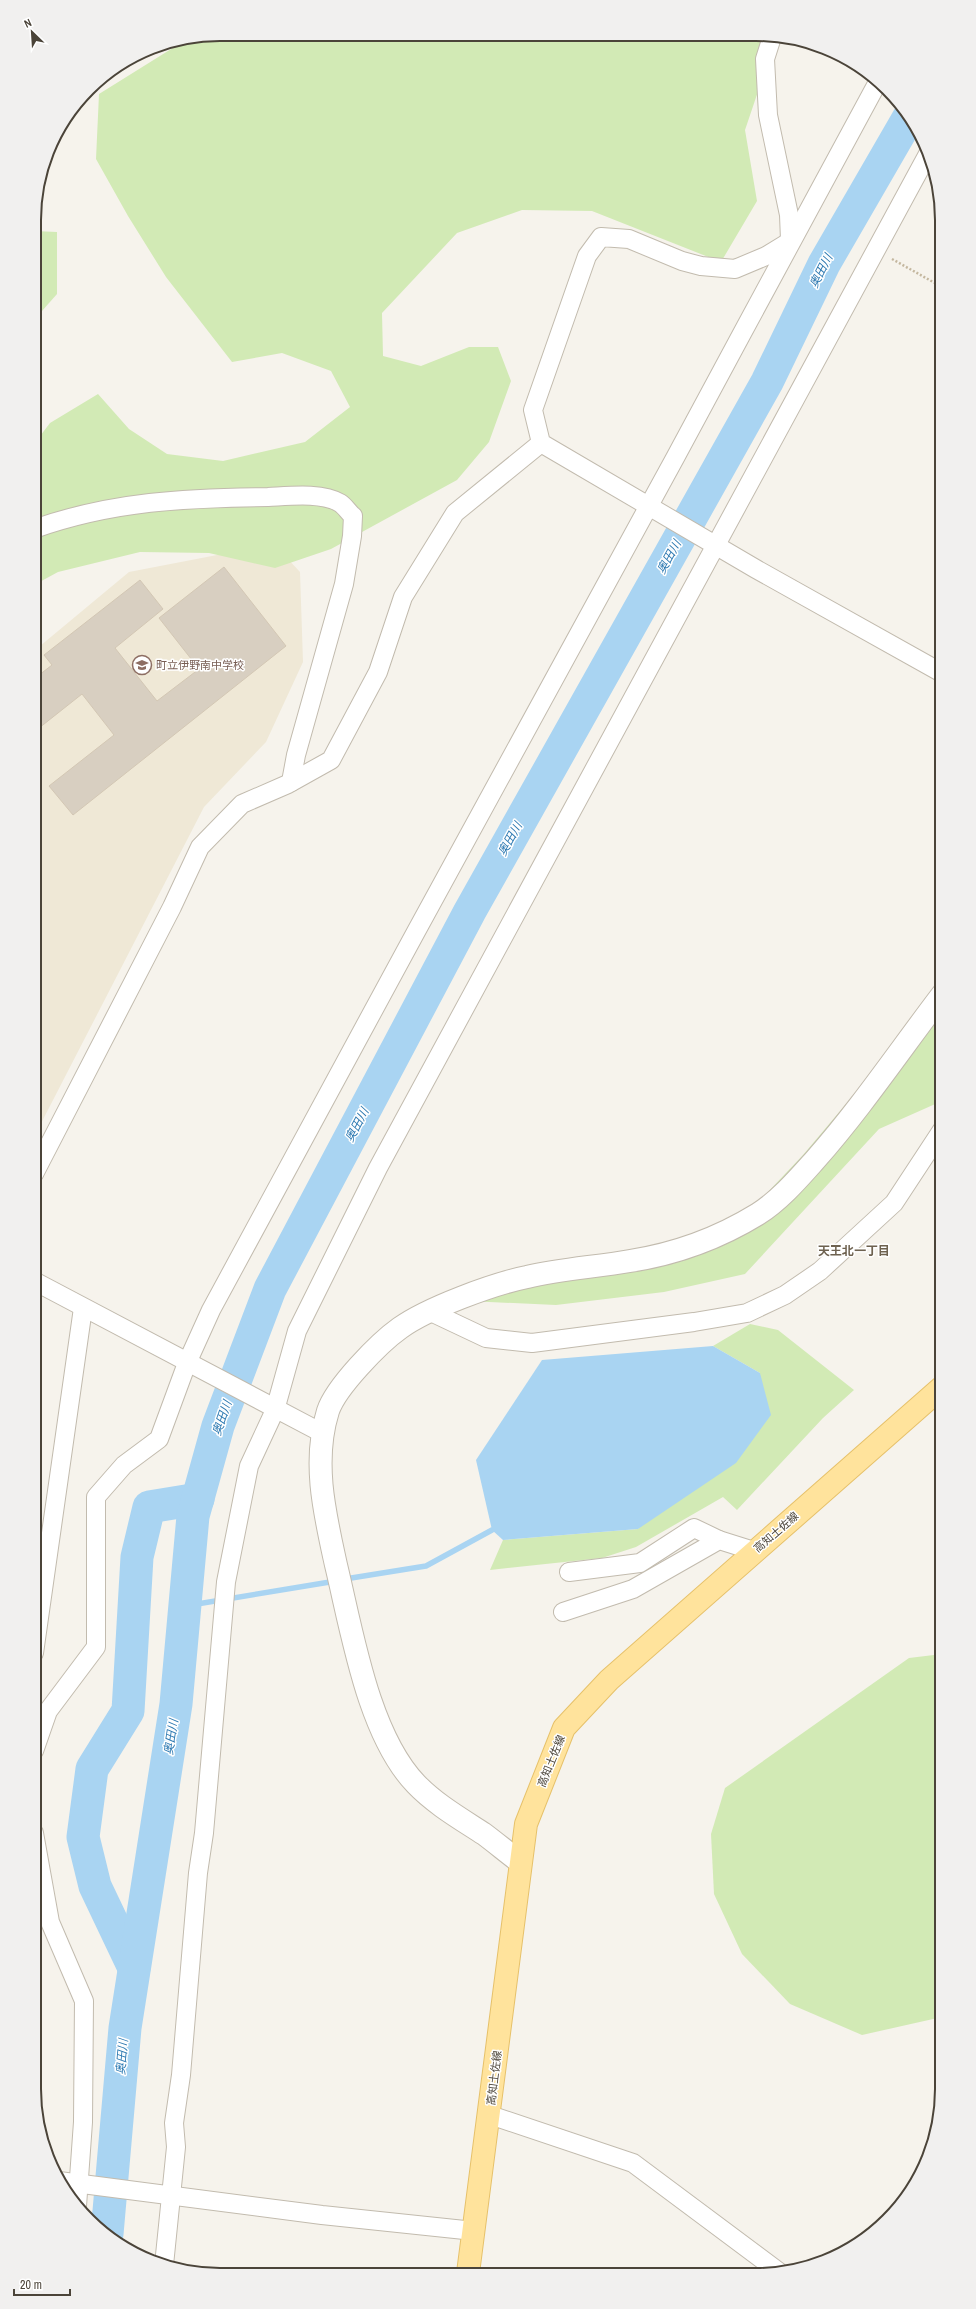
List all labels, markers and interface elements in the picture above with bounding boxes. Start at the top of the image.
north arrow [12,12,52,52]
text: N [22,15,34,31]
water label: 奥田川 [806,250,837,291]
water label: 奥田川 [653,536,686,577]
school or university icon: 町立伊野南中学校 [131,654,153,676]
place label: 町立伊野南中学校 [156,658,244,672]
water label: 奥田川 [494,818,527,859]
water label: 奥田川 [341,1104,373,1145]
district label: 天王北一丁目 [818,1243,890,1259]
water label: 奥田川 [209,1396,236,1438]
street label: 高知土佐線 [751,1509,801,1555]
water label: 奥田川 [160,1716,182,1756]
street label: 高知土佐線 [534,1733,568,1789]
water label: 奥田川 [112,2036,132,2076]
street label: 高知土佐線 [484,2050,504,2106]
scale bar [14,2271,70,2297]
text: 20 m [20,2277,42,2293]

